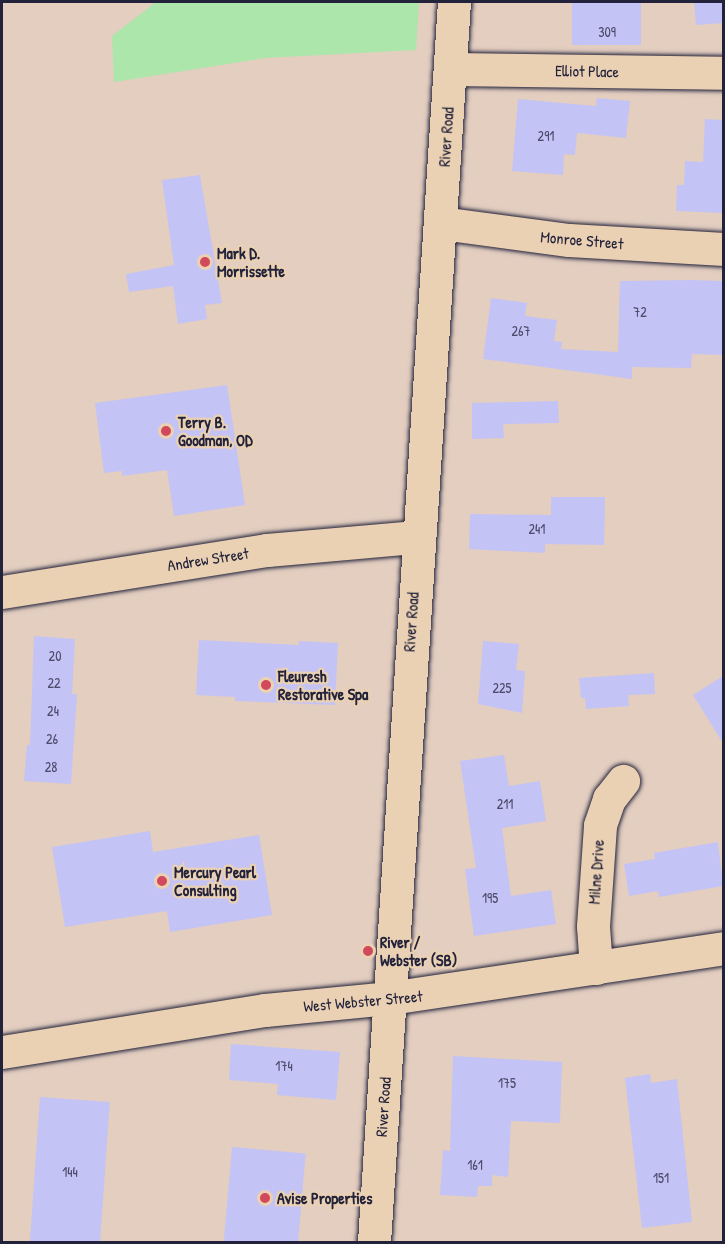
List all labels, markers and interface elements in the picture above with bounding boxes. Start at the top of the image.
house number: 309 [598,24,616,40]
street label: Elliot Place [555,61,619,81]
street label: River Road [434,107,458,167]
house number: 291 [538,128,554,144]
street label: Monroe Street [540,227,624,253]
place label: Mark D. Morrissette [217,243,285,281]
marker: Mark D. Morrissette [198,255,212,269]
house number: 72 [633,304,647,320]
house number: 267 [511,323,531,339]
place label: Terry B. Goodman, OD [178,412,253,450]
marker: Terry B. Goodman, OD [159,424,173,438]
house number: 241 [529,521,545,537]
street label: Andrew Street [166,543,250,575]
street label: River Road [399,592,423,652]
house number: 20 [49,648,61,664]
place label: Fleuresh Restorative Spa [278,666,368,704]
house number: 22 [47,675,61,691]
marker: Fleuresh Restorative Spa [259,678,273,692]
house number: 225 [492,680,512,696]
house number: 24 [47,703,59,719]
house number: 26 [46,731,58,747]
house number: 28 [45,759,57,775]
house number: 211 [497,796,513,812]
street label: Milne Drive [584,839,608,905]
place label: Mercury Pearl Consulting [174,862,256,900]
marker: Mercury Pearl Consulting [155,874,169,888]
house number: 195 [482,890,498,906]
place label: River / Webster (SB) [380,932,457,970]
marker: River / Webster (SB) [361,944,375,958]
street label: West Webster Street [303,986,423,1016]
house number: 174 [275,1058,293,1074]
house number: 175 [498,1075,516,1091]
street label: River Road [371,1077,395,1137]
house number: 161 [467,1157,483,1173]
house number: 144 [62,1164,78,1180]
house number: 151 [653,1170,669,1186]
place label: Avise Properties [277,1188,372,1208]
marker: Avise Properties [258,1191,272,1205]

